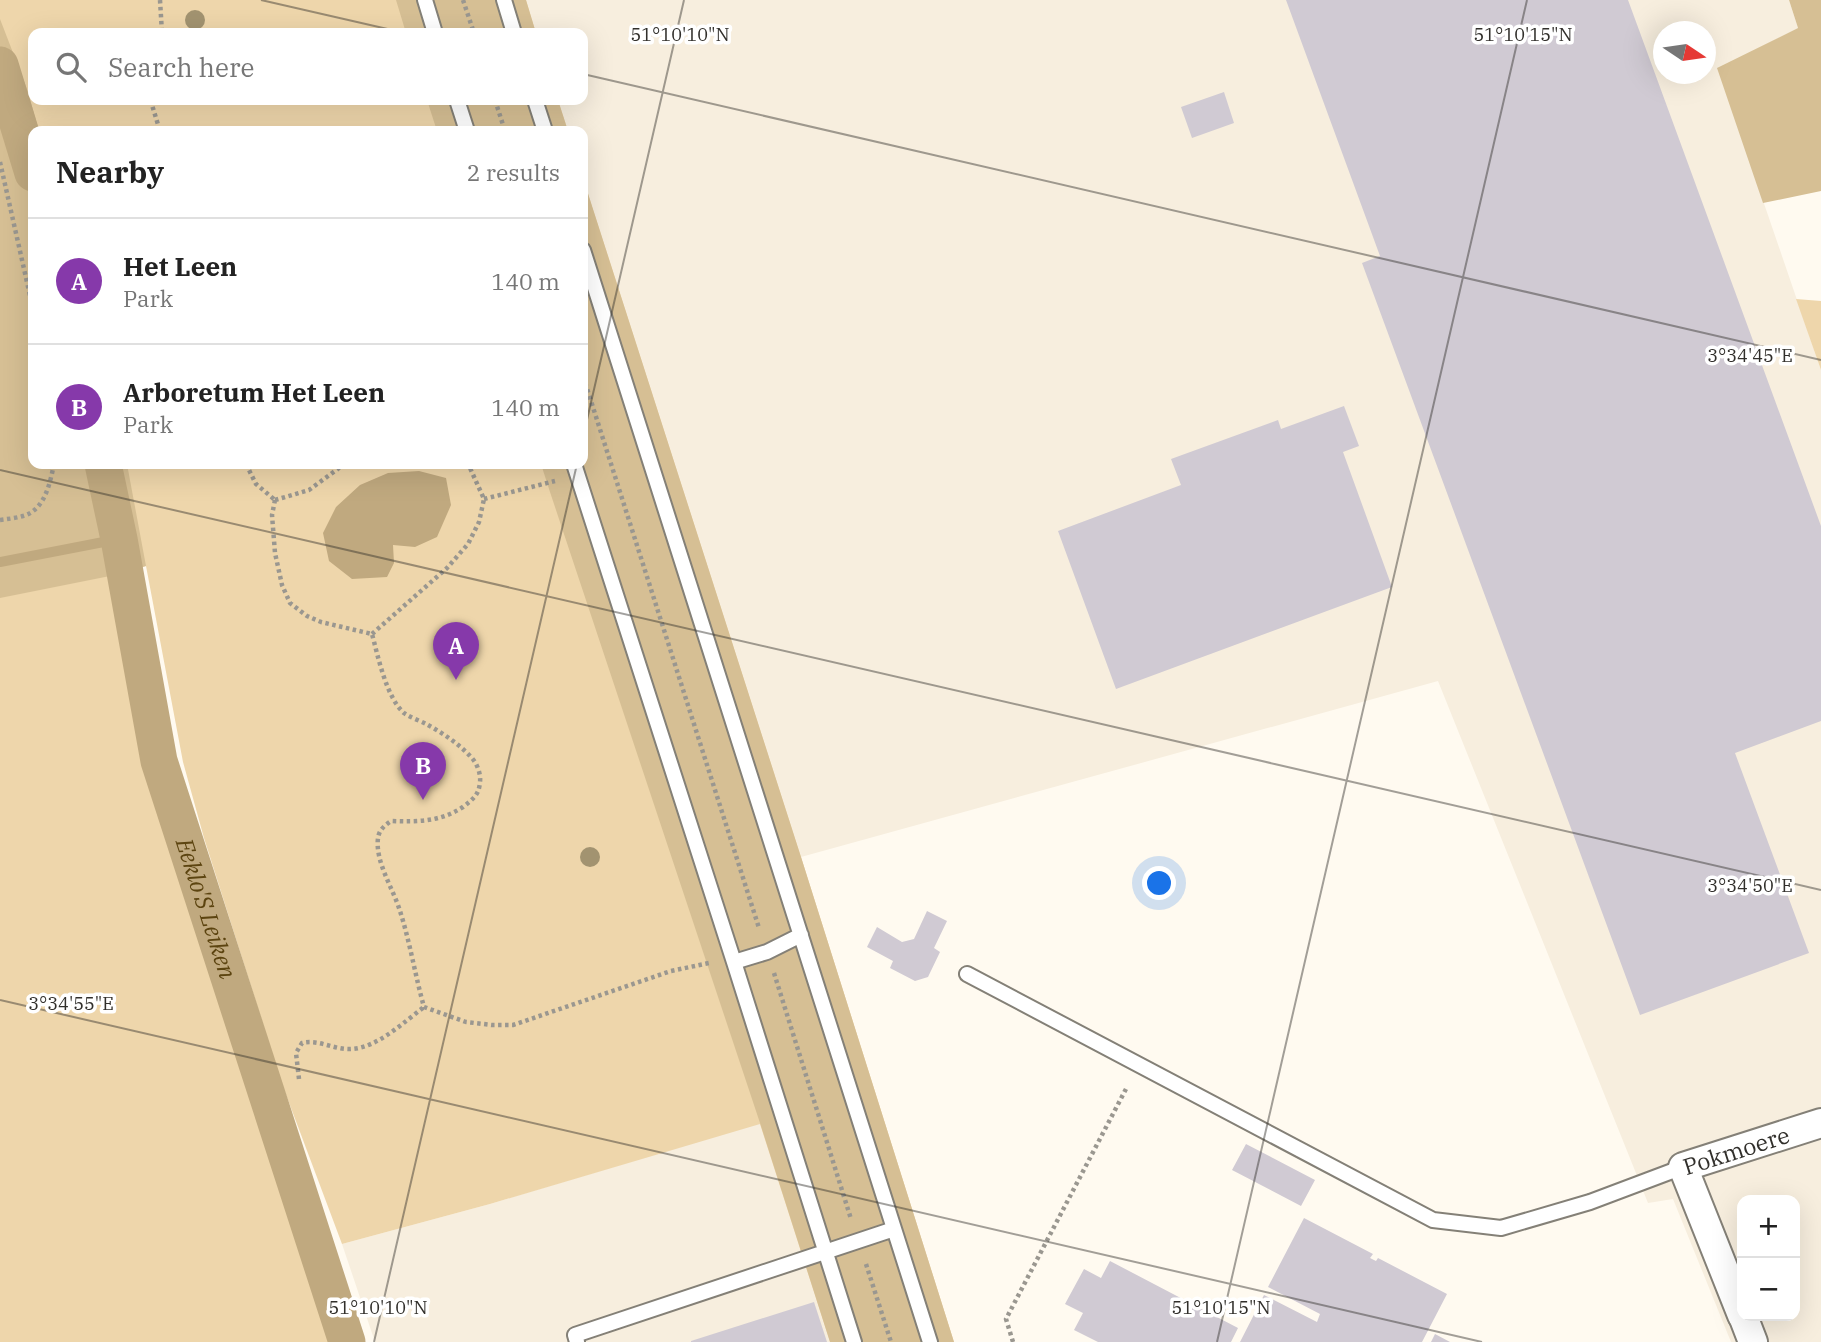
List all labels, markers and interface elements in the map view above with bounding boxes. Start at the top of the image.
north arrow [1653,21,1716,84]
text: 51°10'10"N [631,23,730,46]
text: 51°10'15"N [1474,23,1573,46]
search box [28,28,588,105]
icon: search [52,48,90,86]
text: Search here [108,50,254,84]
text: Nearby [56,152,164,191]
text: 2 results [467,157,560,187]
text: Het Leen [123,249,237,283]
text: A [71,266,87,296]
text: 140 m [491,266,560,296]
text: Park [123,283,173,313]
text: 3°34'45"E [1707,344,1793,367]
text: Arboretum Het Leen [123,375,385,409]
text: B [71,392,87,422]
text: 140 m [491,392,560,422]
text: Park [123,409,173,439]
pin: A [433,622,479,680]
pin: B [400,742,446,800]
water label: Eeklo'S Leiken [169,833,244,983]
your location [1142,866,1176,900]
text: 3°34'50"E [1707,874,1793,897]
text: 3°34'55"E [28,992,114,1015]
street label: Pokmoere [1679,1119,1793,1181]
map controls [1737,1195,1800,1321]
button: + [1737,1195,1800,1258]
button: − [1737,1258,1800,1321]
text: 51°10'10"N [329,1296,428,1319]
text: 51°10'15"N [1172,1296,1271,1319]

